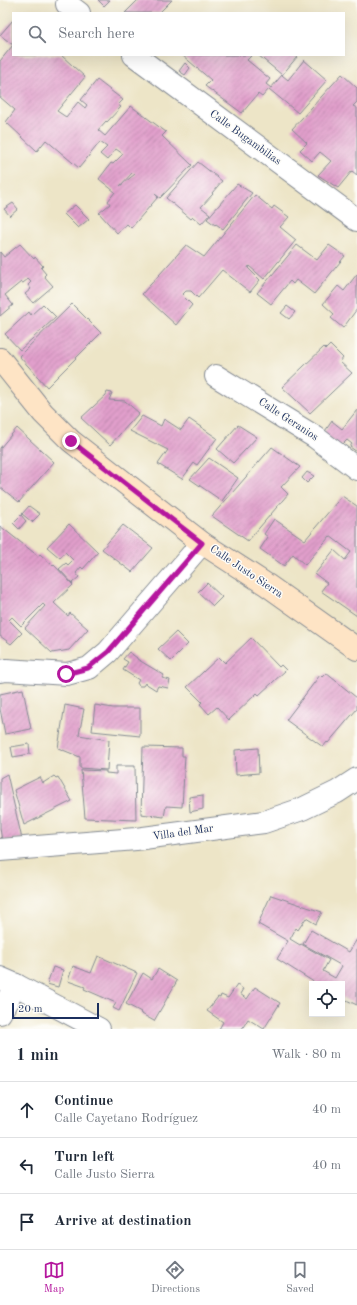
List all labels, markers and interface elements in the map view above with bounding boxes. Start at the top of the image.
search box [12,12,345,56]
icon: search [26,23,48,45]
text: Search here [58,27,135,42]
street label: Calle Bugambilias [207,109,283,168]
street label: Calle Geranios [256,397,320,444]
route end [62,432,80,450]
street label: Calle Justo Sierra [208,544,285,601]
route start [57,665,75,683]
street label: Villa del Mar [152,823,215,843]
map controls [309,981,345,1017]
button: locate [309,981,345,1017]
scale bar [12,1001,99,1020]
text: 20 m [18,1004,43,1015]
text: 1 min [16,1047,59,1064]
text: Walk · 80 m [272,1048,341,1061]
text: Continue [54,1094,113,1109]
icon: ahead [16,1099,38,1121]
text: 40 m [312,1103,341,1116]
text: Calle Cayetano Rodríguez [54,1112,198,1125]
text: Turn left [54,1150,114,1165]
icon: left [16,1155,38,1177]
text: 40 m [312,1159,341,1172]
text: Calle Justo Sierra [54,1168,155,1181]
icon: arrive [16,1211,38,1233]
text: Arrive at destination [54,1214,192,1229]
tab: Map [43,1259,65,1297]
tab: Directions [151,1259,200,1297]
tab: Saved [286,1259,314,1297]

